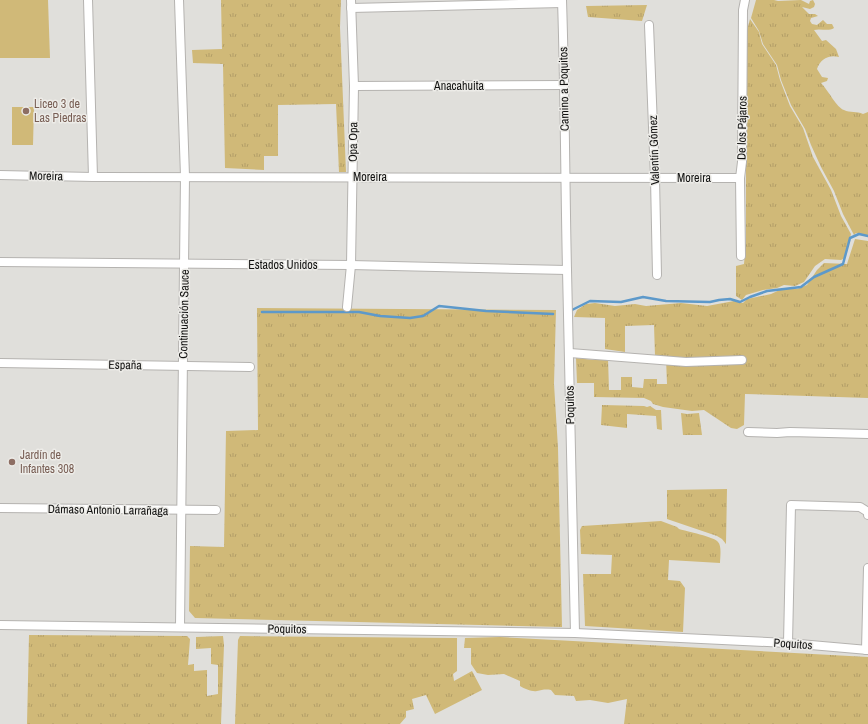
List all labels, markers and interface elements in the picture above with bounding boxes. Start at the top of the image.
street label: Camino a Poquitos [555,47,573,131]
street label: Anacahuita [433,78,484,94]
place label: Liceo 3 de Las Piedras [34,96,87,126]
street label: De los Pájaros [733,96,751,160]
marker: Liceo 3 de Las Piedras [21,106,31,116]
street label: Valentín Gómez [645,115,663,185]
street label: Opa Opa [345,121,361,162]
street label: Moreira [29,168,64,184]
street label: Moreira [353,169,387,185]
street label: Moreira [677,170,711,186]
street label: Estados Unidos [248,257,318,273]
street label: Continuación Sauce [175,269,193,359]
street label: España [108,357,142,373]
street label: Poquitos [562,385,578,425]
place label: Jardín de Infantes 308 [20,447,74,477]
marker: Jardín de Infantes 308 [7,457,17,467]
street label: Dámaso Antonio Larrañaga [48,501,169,519]
street label: Poquitos [267,621,307,637]
street label: Poquitos [773,635,813,653]

